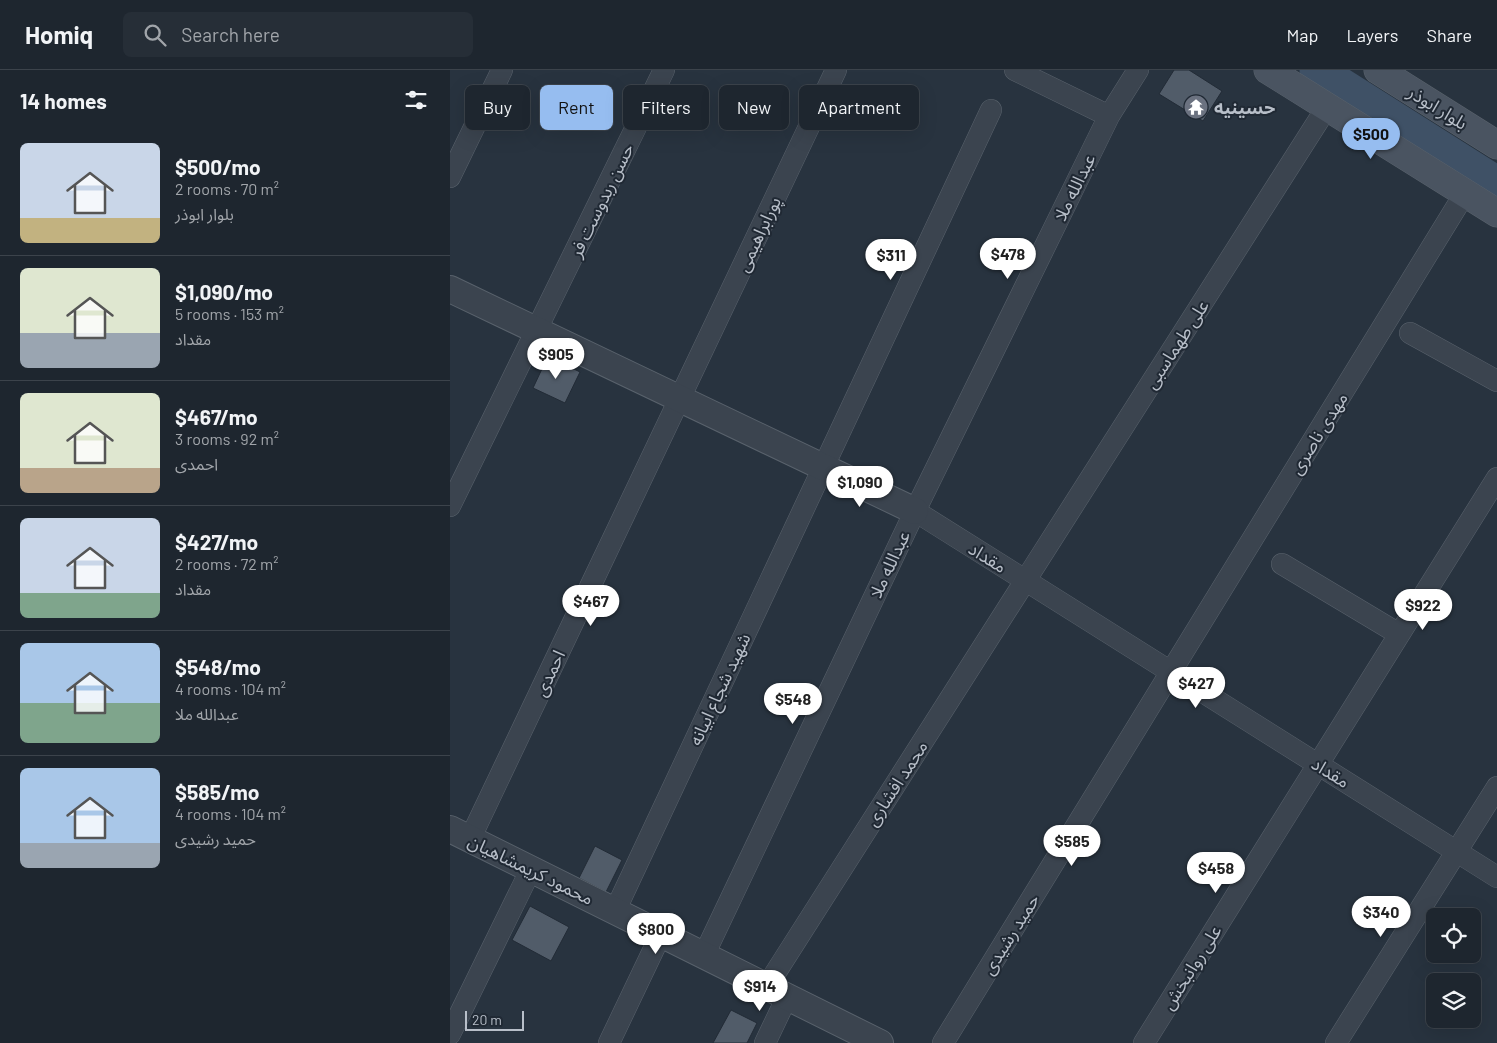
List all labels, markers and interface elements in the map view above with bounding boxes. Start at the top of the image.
search box [123,12,473,57]
text: Homiq [25,20,93,49]
icon: search [141,21,169,49]
text: Search here [181,23,280,46]
text: Map [1286,24,1318,46]
text: Layers [1346,24,1399,46]
text: Share [1427,24,1472,46]
street label: بلوار ابوذر [1403,80,1472,135]
chip: Buy [465,85,530,130]
chip: Rent [540,85,613,130]
chip: Filters [623,85,709,130]
chip: New [719,85,789,130]
chip: Apartment [799,85,919,130]
icon: filters [402,86,430,114]
text: 14 homes [20,88,107,113]
temple icon: حسینیه [1183,94,1209,120]
place label: حسینیه [1214,96,1275,118]
pin: $500 [1341,118,1401,160]
text: $500 [1353,124,1389,143]
street label: حسن ربدوست فر [564,140,639,262]
street label: عبدالله ملا [1048,150,1100,224]
text: $500/mo [175,154,261,179]
icon: home [60,163,120,223]
text: 2 rooms · 70 m² [175,179,279,198]
street label: پورابراهیمی [731,193,786,276]
text: بلوار ابوذر [175,204,234,223]
pin: $311 [861,238,921,281]
pin: $478 [978,238,1038,280]
text: $478 [991,244,1025,263]
text: $311 [876,245,906,264]
text: $1,090/mo [175,279,273,304]
icon: home [60,288,120,348]
street label: علی طهماسبی [1139,295,1214,393]
text: 5 rooms · 153 m² [175,304,284,323]
text: مقداد [175,329,211,348]
pin: $905 [526,338,586,380]
text: $905 [538,344,574,363]
street label: مهدی ناصری [1284,388,1353,479]
text: $467/mo [175,404,258,429]
icon: home [60,413,120,473]
text: 3 rooms · 92 m² [175,429,279,448]
text: احمدی [175,454,218,473]
pin: $1,090 [819,466,901,508]
text: $1,090 [837,472,883,491]
street label: عبدالله ملا [864,527,914,601]
text: $427/mo [175,529,258,554]
street label: مقداد [965,537,1011,577]
icon: home [60,538,120,598]
text: 2 rooms · 72 m² [175,554,278,573]
text: مقداد [175,579,211,598]
pin: $467 [561,584,621,627]
pin: $922 [1393,588,1453,631]
text: $467 [573,591,609,610]
text: $922 [1405,595,1441,614]
street label: شهید شجاع ابیانه [683,629,758,750]
street label: احمدی [529,646,570,700]
text: $548/mo [175,654,261,679]
icon: home [60,663,120,723]
pin: $427 [1166,666,1226,709]
text: $427 [1178,673,1214,692]
text: 4 rooms · 104 m² [175,679,286,698]
pin: $548 [763,682,823,725]
text: $548 [775,689,811,708]
text: عبدالله ملا [175,704,239,723]
street label: محمد افشاری [860,736,933,830]
street label: مقداد [1308,752,1354,792]
text: $585/mo [175,779,260,804]
icon: home [60,788,120,848]
text: 4 rooms · 104 m² [175,804,286,823]
pin: $585 [1042,824,1102,867]
text: حمید رشیدی [175,829,256,848]
street label: محمود کریمشاهیان [464,829,597,910]
text: $585 [1054,831,1090,850]
pin: $458 [1186,852,1246,894]
text: $458 [1198,858,1234,877]
street label: حمید رشیدی [977,890,1044,979]
pin: $340 [1351,896,1411,938]
text: $340 [1363,902,1399,921]
map controls [1426,908,1481,1028]
button: locate [1426,908,1481,963]
pin: $800 [626,912,686,955]
text: $800 [638,919,674,938]
street label: علی روانبخش [1156,921,1226,1014]
pin: $914 [730,970,790,1012]
button: layers [1426,973,1481,1028]
text: $914 [744,976,776,995]
scale bar [465,1008,524,1031]
text: 20 m [472,1011,502,1028]

